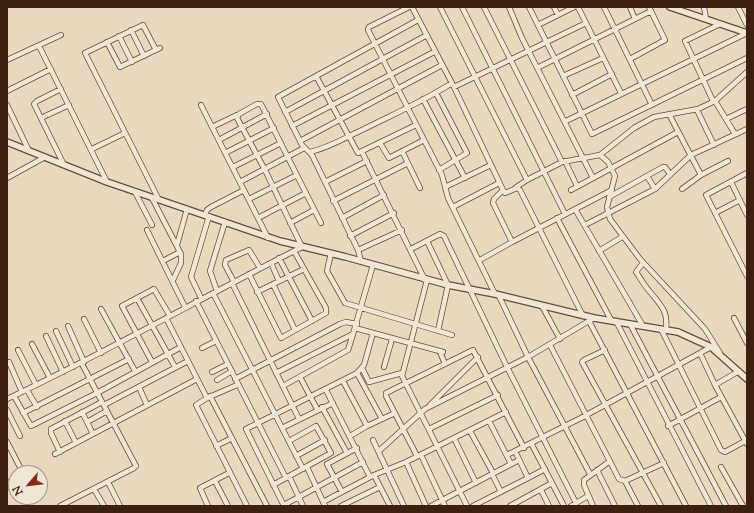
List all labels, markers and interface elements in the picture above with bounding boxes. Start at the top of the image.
north arrow [8,465,48,505]
text: N [9,483,27,498]

